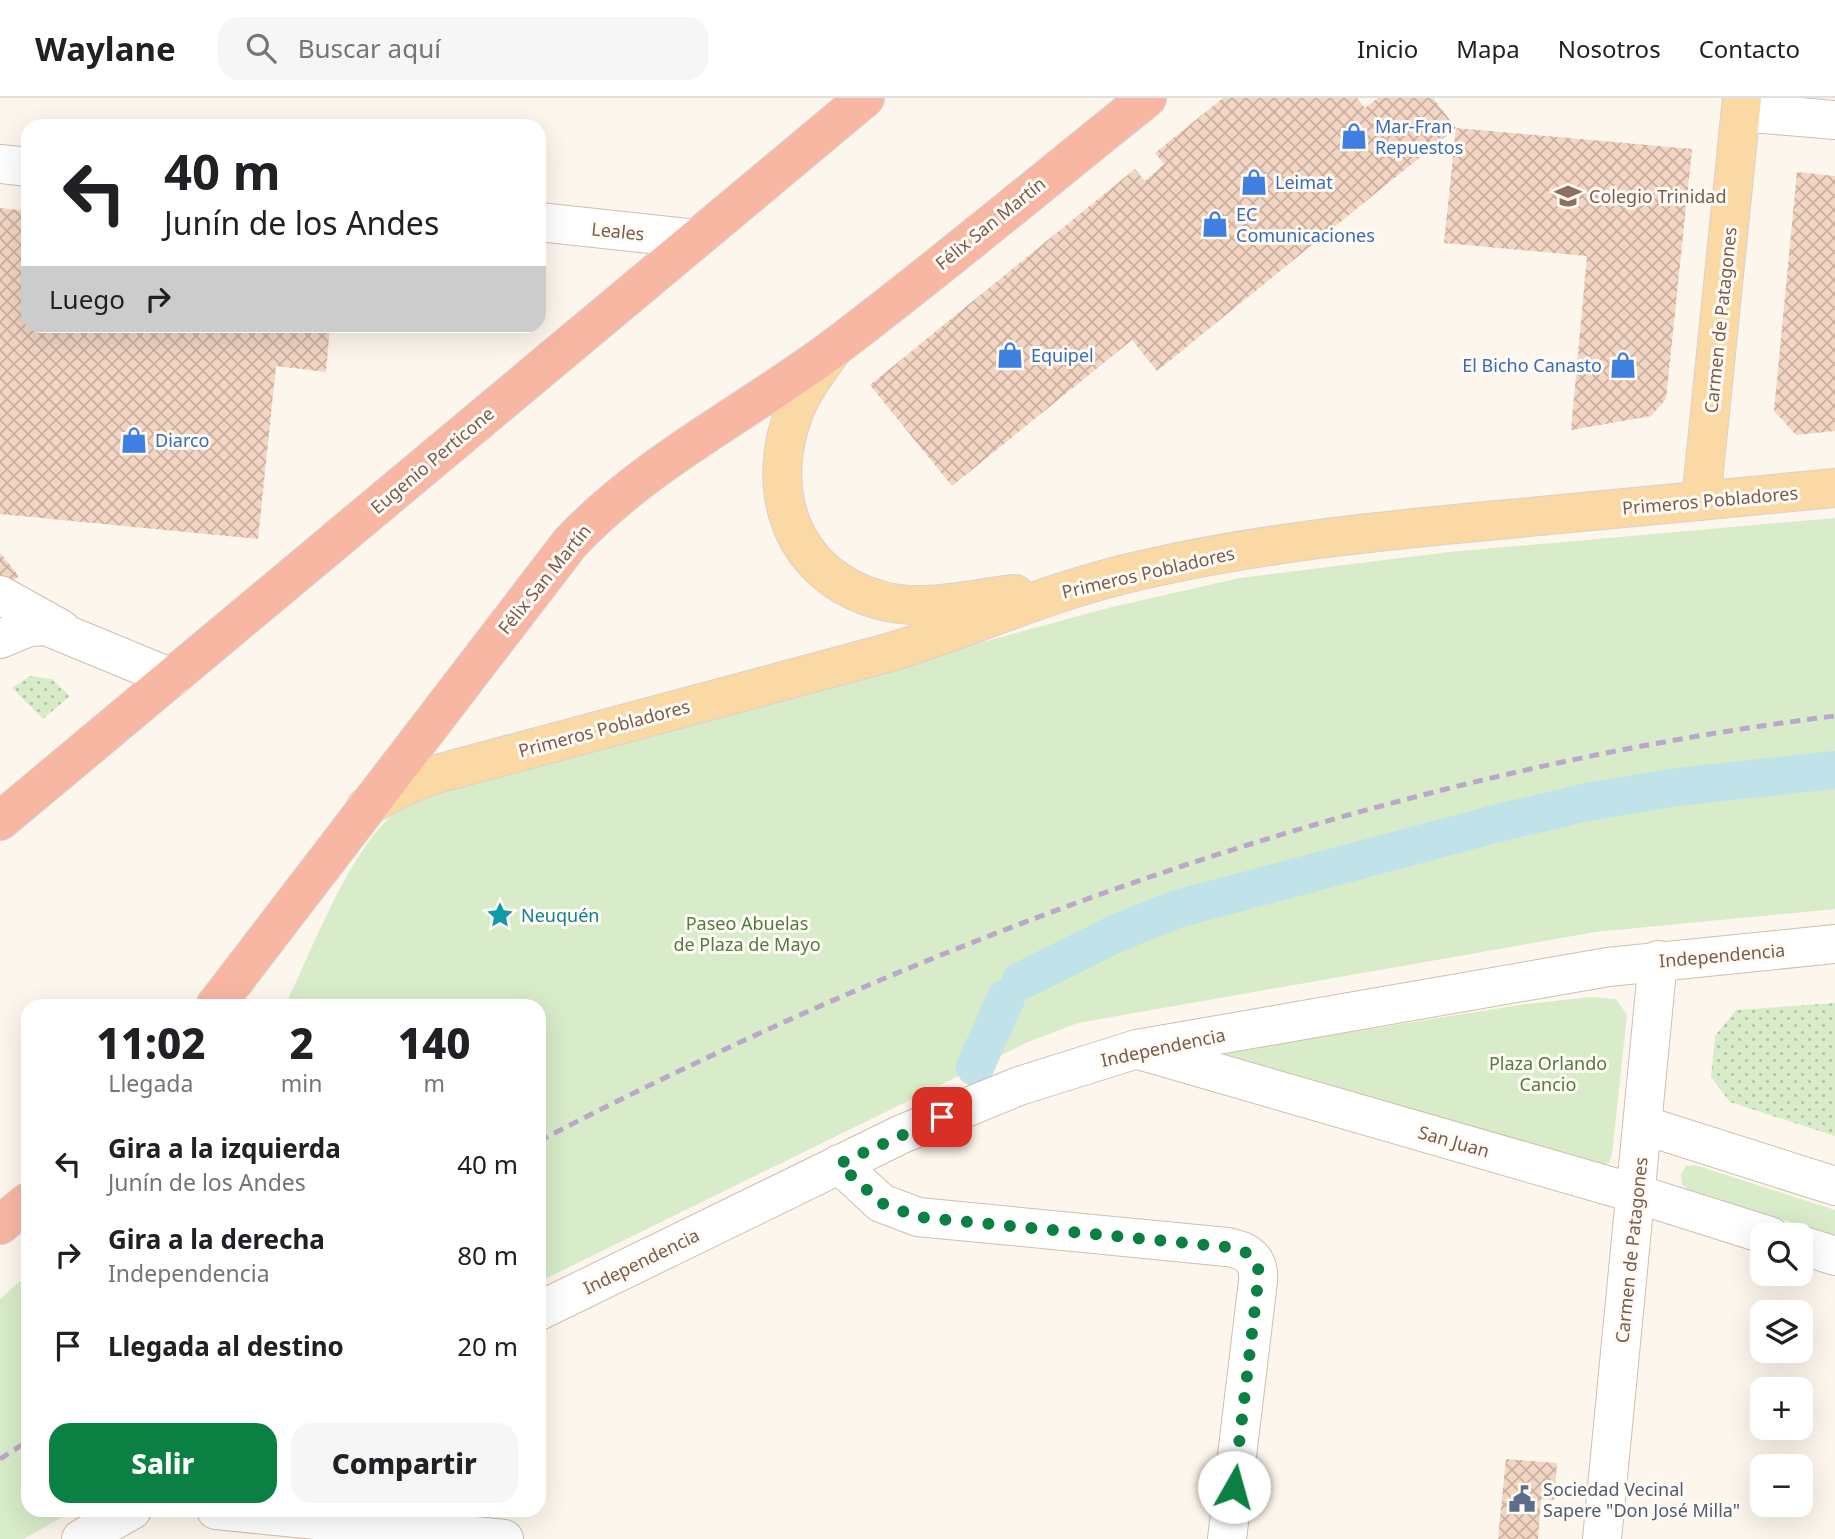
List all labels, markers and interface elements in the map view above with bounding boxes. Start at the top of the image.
search box [218,17,708,80]
text: Waylane [35,26,176,71]
icon: search [242,29,280,67]
text: Buscar aquí [298,30,441,66]
text: Inicio [1357,32,1418,65]
text: Mapa [1456,32,1520,65]
text: Nosotros [1558,32,1661,65]
text: Contacto [1699,32,1800,65]
place label: Mar-Fran Repuestos [1375,114,1463,159]
shop icon: Mar-Fran Repuestos [1339,121,1369,151]
text: 40 m [164,138,281,204]
icon: left [49,147,140,238]
shop icon: Leimat [1239,167,1269,197]
place label: Leimat [1275,170,1333,194]
street label: Félix San Martín [930,171,1050,275]
school or university icon: Colegio Trinidad [1553,181,1583,211]
place label: Colegio Trinidad [1589,184,1727,208]
text: Junín de los Andes [164,201,439,244]
place label: EC Comunicaciones [1236,202,1375,247]
shop icon: EC Comunicaciones [1200,209,1230,239]
street label: Leales [590,216,646,246]
street label: Carmen de Patagones [1698,226,1742,414]
icon: right [139,280,177,318]
text: Luego [49,281,125,317]
shop icon: Equipel [995,340,1025,370]
place label: Equipel [1031,343,1094,367]
shop icon: El Bicho Canasto [1608,350,1638,380]
place label: El Bicho Canasto [1462,353,1602,377]
street label: Eugenio Perticone [365,401,499,519]
shop icon: Diarco [119,425,149,455]
place label: Diarco [155,428,210,452]
street label: Primeros Pobladores [1621,480,1799,520]
street label: Félix San Martín [492,519,596,639]
street label: Primeros Pobladores [1059,540,1237,604]
street label: Primeros Pobladores [516,694,692,762]
place icon: Neuquén [485,900,515,930]
place label: Neuquén [521,903,599,927]
park label: Paseo Abuelas de Plaza de Mayo [673,911,821,956]
street label: Independencia [1658,938,1786,972]
text: 11:02 [96,1014,205,1071]
text: 2 [289,1014,314,1071]
text: 140 [398,1014,471,1071]
street label: Independencia [1099,1022,1227,1072]
park label: Plaza Orlando Cancio [1489,1051,1607,1096]
text: Llegada [108,1067,193,1099]
text: min [281,1067,322,1099]
text: m [423,1067,445,1099]
pin [912,1087,972,1147]
icon: arrive [923,1098,961,1136]
street label: San Juan [1416,1119,1492,1163]
text: Gira a la izquierda [108,1130,341,1166]
icon: left [49,1145,87,1183]
text: 40 m [457,1146,518,1182]
street label: Carmen de Patagones [1609,1156,1653,1344]
text: Junín de los Andes [108,1166,306,1198]
text: Gira a la derecha [108,1221,325,1257]
street label: Independencia [579,1222,703,1300]
map controls [1750,1223,1813,1517]
button: search [1750,1223,1813,1286]
icon: right [49,1236,87,1274]
text: 80 m [457,1237,518,1273]
text: Independencia [108,1257,270,1289]
button: layers [1750,1300,1813,1363]
icon: arrive [49,1327,87,1365]
text: Llegada al destino [108,1328,344,1364]
text: 20 m [457,1328,518,1364]
button: + [1750,1377,1813,1440]
button: Salir [49,1423,277,1503]
button: Compartir [291,1423,518,1503]
position arrow [1197,1450,1271,1524]
button: − [1750,1454,1813,1517]
place label: Sociedad Vecinal Sapere "Don José Milla" [1543,1477,1740,1522]
public building icon: Sociedad Vecinal Sapere "Don José Milla" [1507,1484,1537,1514]

